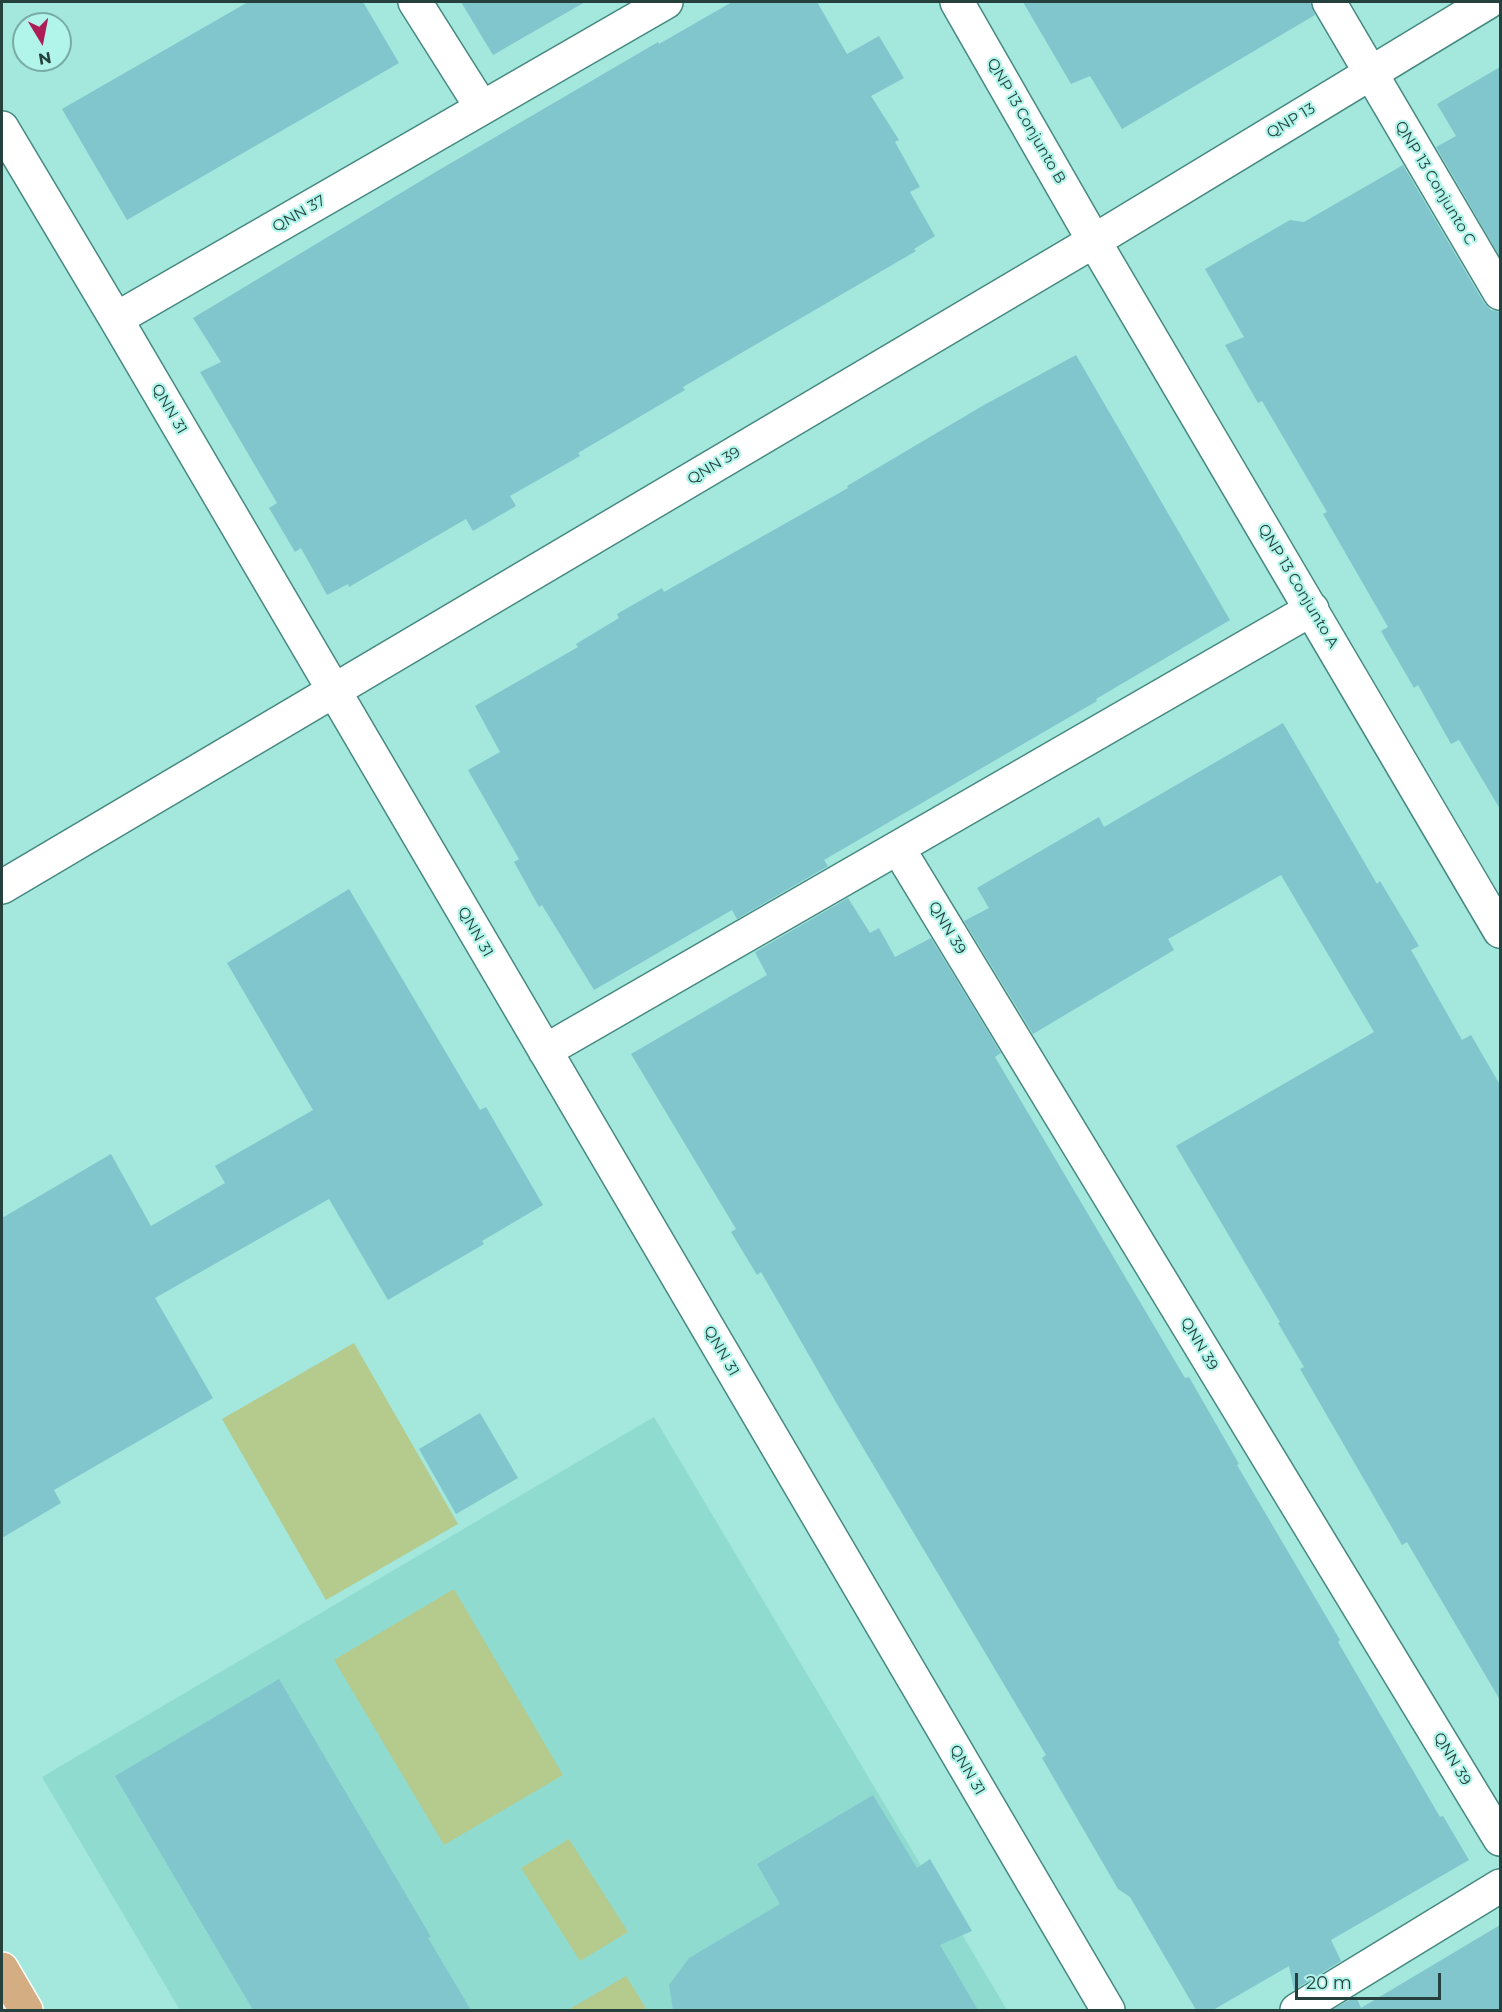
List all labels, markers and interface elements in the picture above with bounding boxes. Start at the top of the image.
north arrow [12,12,72,72]
text: N [37,48,53,69]
street label: QNP 13 Conjunto B [983,55,1069,187]
street label: QNP 13 [1263,100,1319,142]
street label: QNP 13 Conjunto C [1391,118,1479,248]
street label: QNN 37 [269,192,329,236]
street label: QNN 31 [148,381,190,437]
street label: QNN 39 [684,443,744,489]
street label: QNP 13 Conjunto A [1254,521,1342,651]
street label: QNN 39 [924,898,970,958]
street label: QNN 31 [454,904,496,960]
street label: QNN 39 [1176,1314,1222,1374]
street label: QNN 31 [700,1323,742,1379]
street label: QNN 39 [1429,1729,1475,1789]
street label: QNN 31 [946,1742,988,1798]
scale bar [1298,1961,1444,1999]
text: 20 m [1306,1972,1352,1994]

